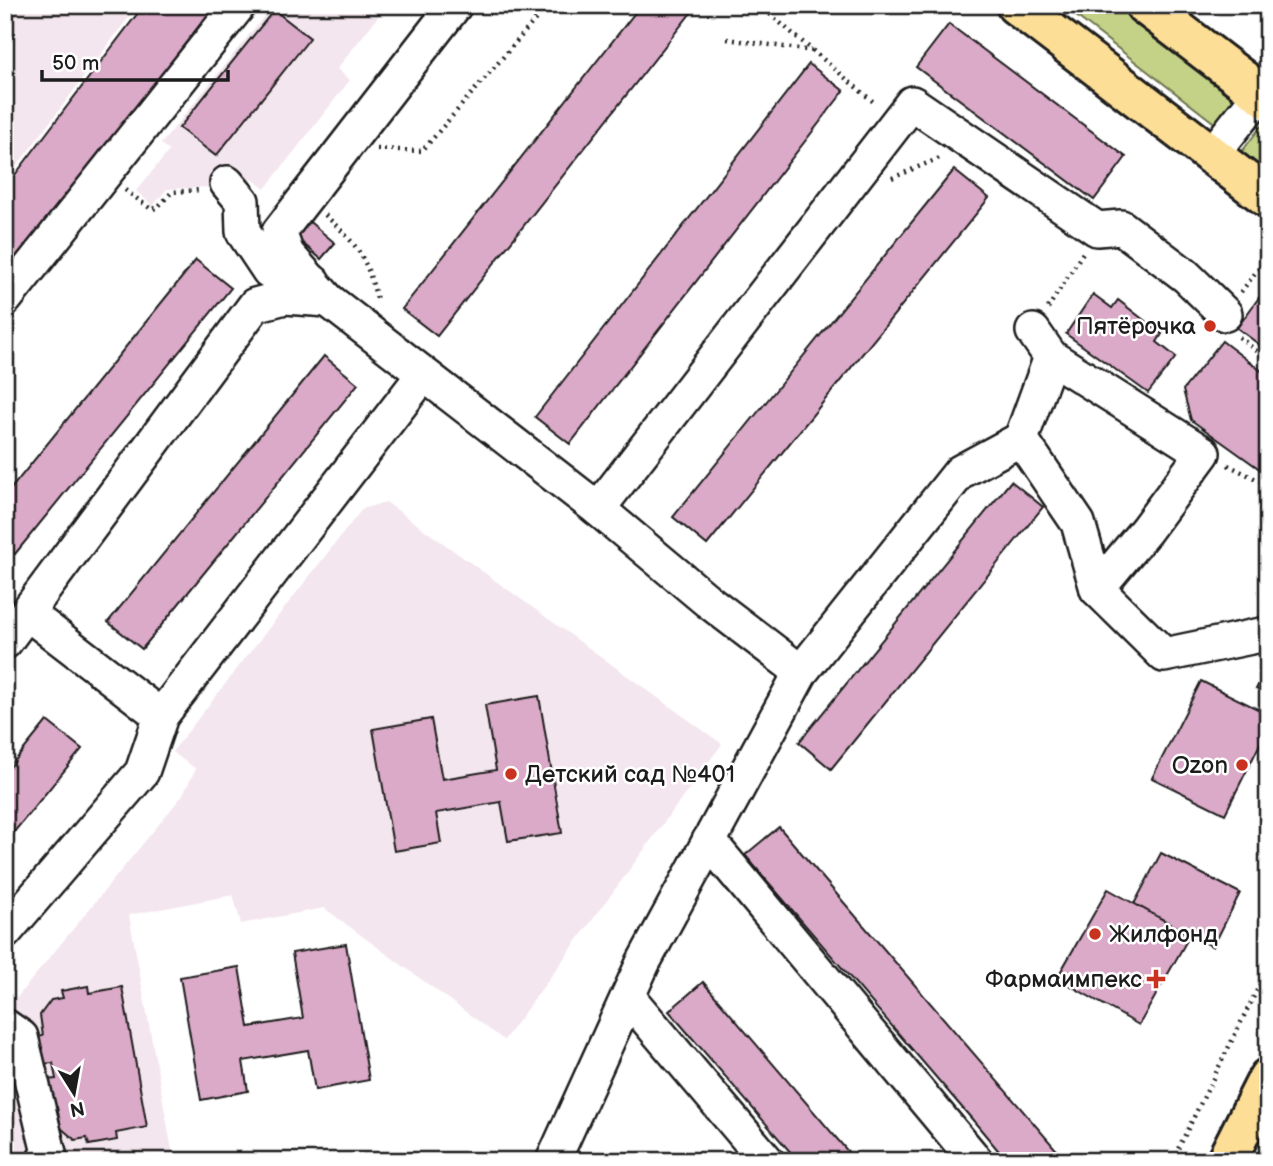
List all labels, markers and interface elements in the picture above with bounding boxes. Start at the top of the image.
scale bar [42,38,228,82]
text: 50 m [52,51,99,76]
place label: Пятёрочка [1076,312,1196,341]
marker: Пятёрочка [1202,318,1218,334]
place label: Ozon [1172,751,1228,780]
marker: Ozon [1234,757,1250,773]
place label: Детский сад №401 [525,760,735,789]
marker: Детский сад №401 [503,766,519,782]
place label: Жилфонд [1109,920,1218,949]
marker: Жилфонд [1087,926,1103,942]
place label: Фармаимпекс [985,965,1142,994]
marker: Фармаимпекс [1148,971,1164,987]
north arrow [38,1058,108,1128]
text: N [68,1096,86,1121]

